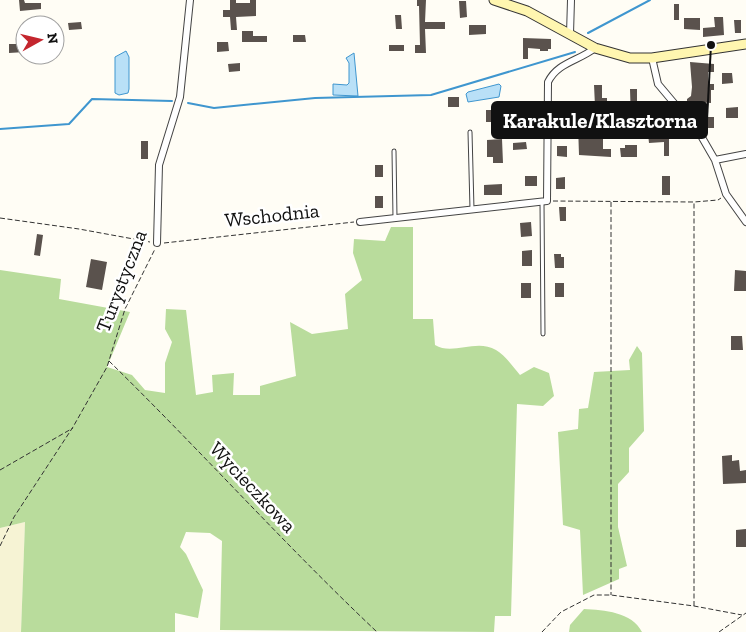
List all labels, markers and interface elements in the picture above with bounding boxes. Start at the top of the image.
north arrow [15,15,65,65]
text: N [43,32,62,45]
callout: Karakule/Klasztorna [492,102,707,138]
text: Karakule/Klasztorna [503,108,698,133]
street label: Wschodnia [224,198,321,232]
street label: Turystyczna [90,226,152,336]
street label: Wycieczkowa [205,436,302,538]

